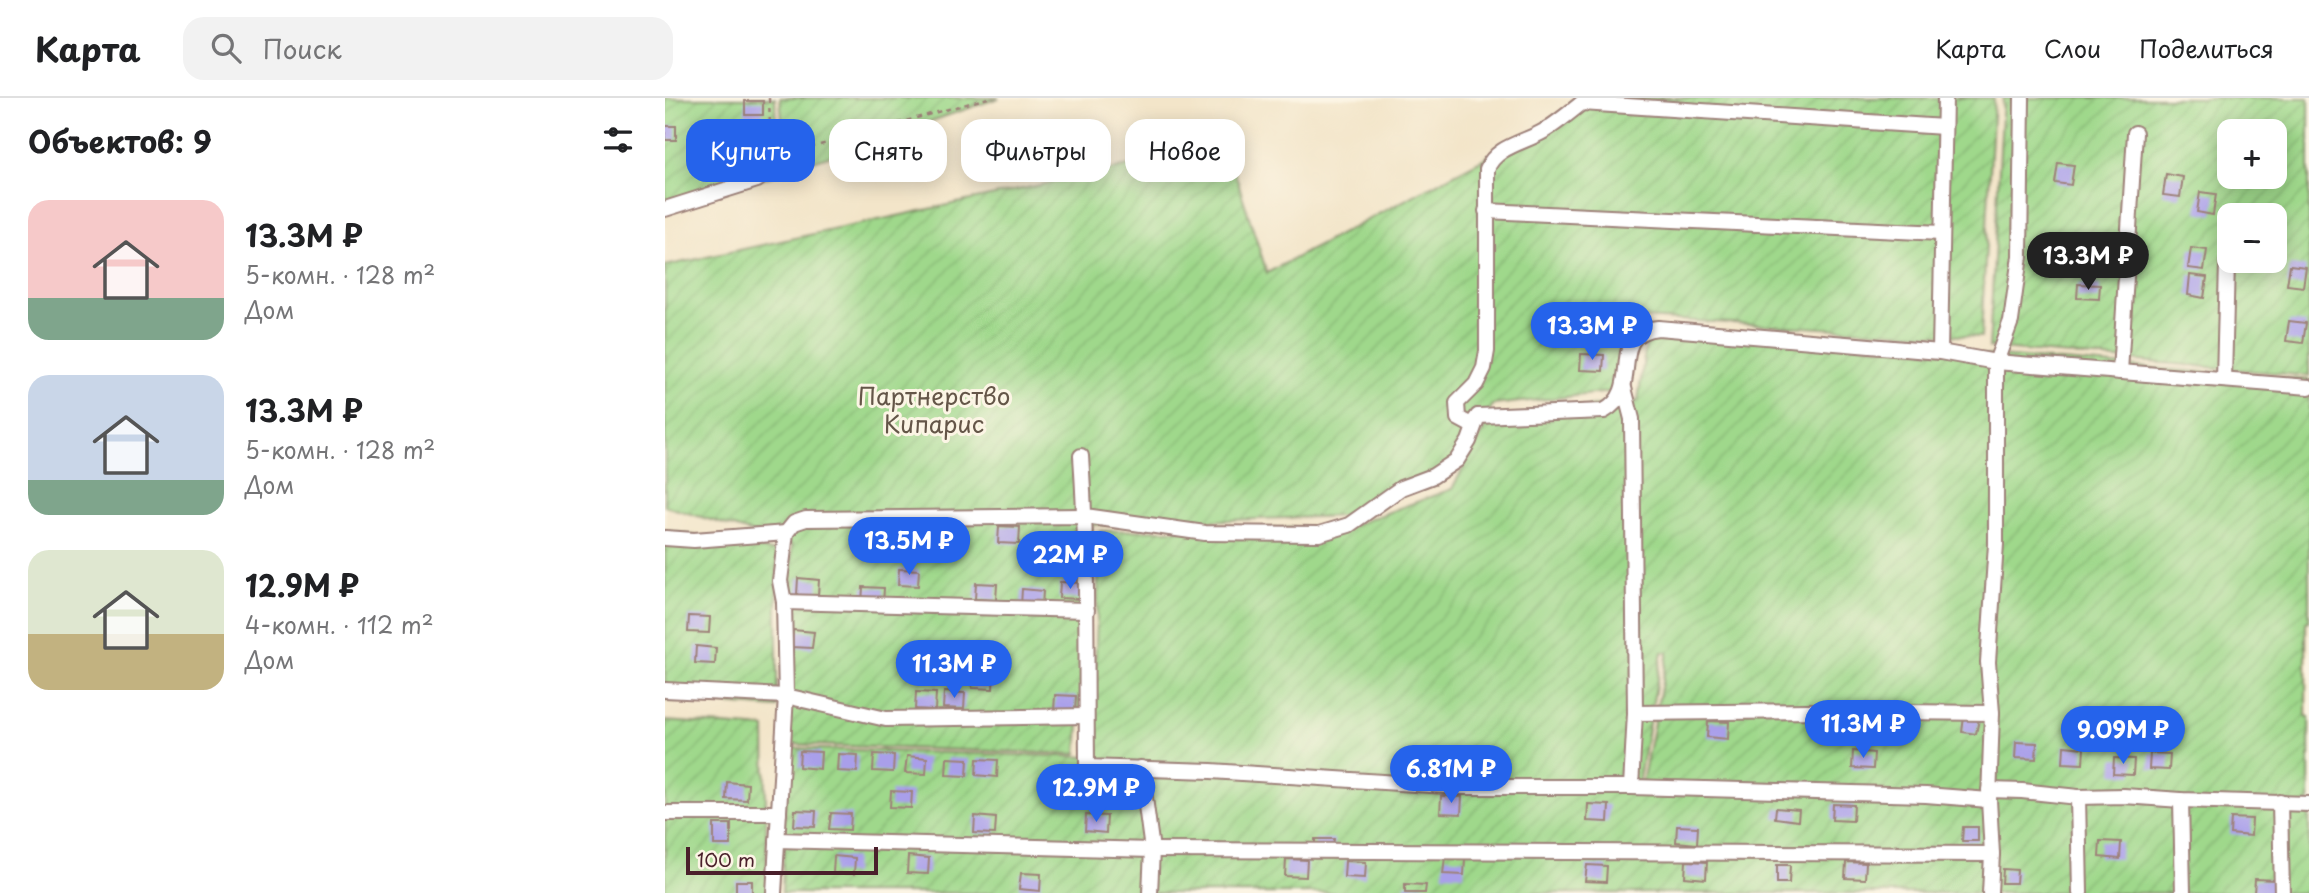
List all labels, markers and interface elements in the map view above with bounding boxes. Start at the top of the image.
search box [183,17,673,80]
text: Карта [35,23,141,73]
icon: search [207,29,245,67]
text: Поиск [263,29,342,68]
text: Карта [1935,30,2006,66]
text: Слои [2044,30,2101,66]
text: Поделиться [2139,30,2274,66]
text: Объектов: 9 [28,118,212,163]
chip: Купить [686,119,815,182]
chip: Снять [829,119,947,182]
chip: Фильтры [961,119,1111,182]
chip: Новое [1125,119,1245,182]
map controls [2217,119,2287,273]
button: + [2217,119,2287,189]
icon: filters [599,121,637,159]
button: − [2217,203,2287,273]
text: 13.3M ₽ [245,212,363,257]
icon: home [84,228,168,312]
pin: 13.3M ₽ [2023,232,2153,292]
text: 13.3M ₽ [2043,237,2133,272]
text: 5-комн. · 128 m² [245,257,435,292]
text: Дом [245,292,294,327]
pin: 13.3M ₽ [1527,302,1657,362]
text: 13.3M ₽ [1547,307,1637,342]
park label: Партнерство Кипарис [858,377,1010,441]
text: 13.3M ₽ [245,387,363,432]
icon: home [84,403,168,487]
text: 5-комн. · 128 m² [245,432,435,467]
text: Дом [245,467,294,502]
pin: 13.5M ₽ [844,518,974,577]
text: 13.5M ₽ [864,522,954,557]
pin: 22M ₽ [1021,532,1119,591]
text: 22M ₽ [1032,536,1108,571]
text: 12.9M ₽ [245,562,359,607]
icon: home [84,578,168,662]
text: 4-комн. · 112 m² [245,607,434,642]
pin: 11.3M ₽ [889,640,1019,700]
text: Дом [245,642,294,677]
text: 11.3M ₽ [912,645,996,680]
pin: 11.3M ₽ [1798,700,1928,760]
text: 11.3M ₽ [1821,705,1905,740]
pin: 9.09M ₽ [2058,706,2188,766]
text: 9.09M ₽ [2077,711,2169,746]
pin: 6.81M ₽ [1386,746,1516,805]
text: 6.81M ₽ [1406,750,1496,785]
pin: 12.9M ₽ [1031,764,1161,824]
text: 12.9M ₽ [1052,769,1140,804]
scale bar [686,844,879,876]
text: 100 m [697,845,755,873]

